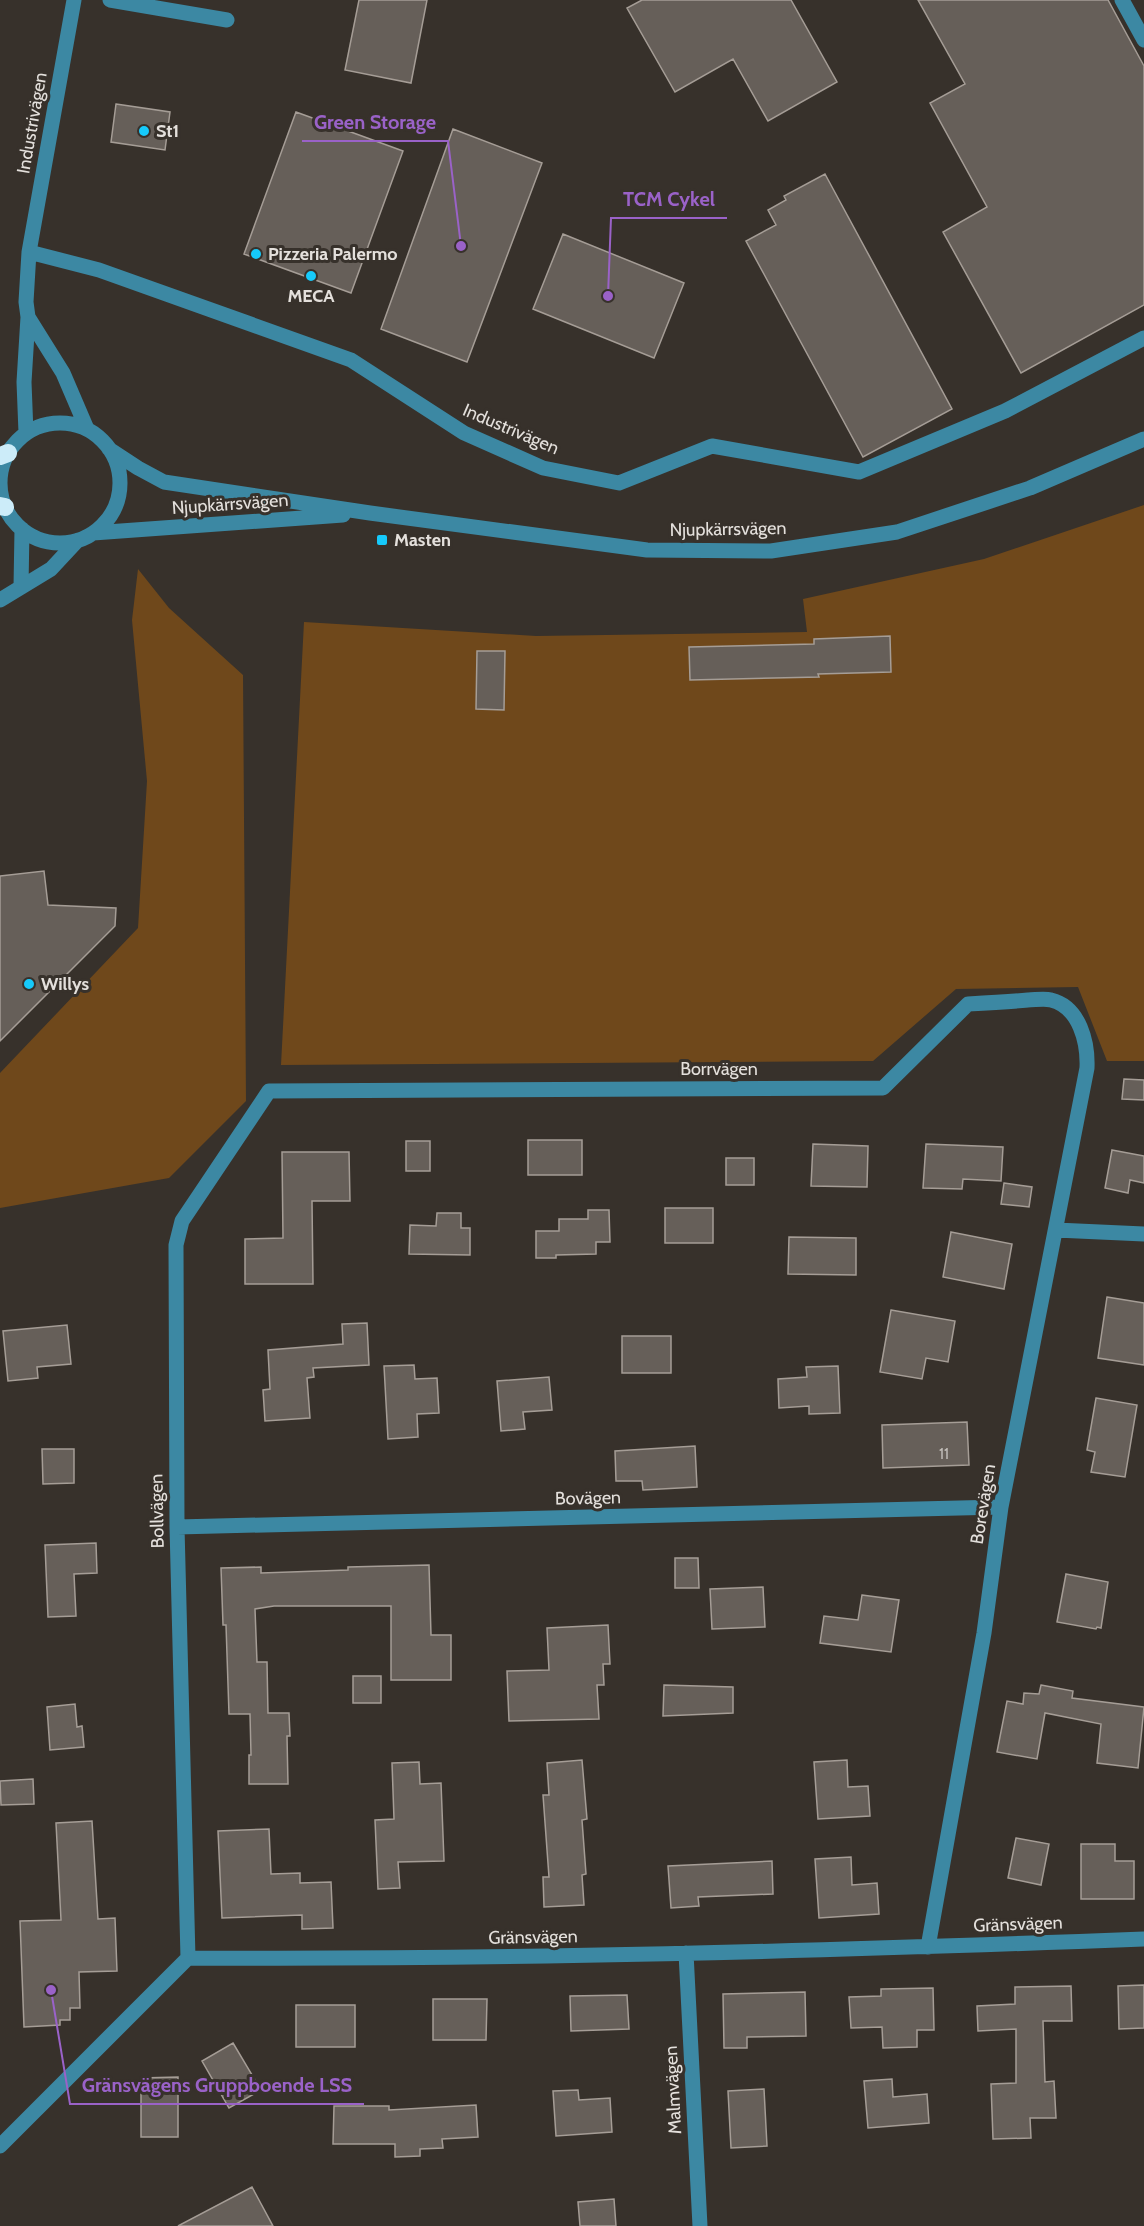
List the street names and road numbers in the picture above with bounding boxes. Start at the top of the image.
street label: Industrivägen [12,71,52,175]
street label: Industrivägen [459,399,563,459]
street label: Njupkärrsvägen [171,489,289,519]
street label: Njupkärrsvägen [669,517,787,541]
street label: Borrvägen [680,1058,758,1080]
street label: Borevägen [966,1462,1000,1546]
street label: Bollvägen [145,1473,169,1549]
street label: Bovägen [555,1486,621,1510]
street label: Gränsvägen [973,1911,1063,1937]
street label: Gränsvägen [488,1925,578,1949]
street label: Malmvägen [660,2045,686,2135]

